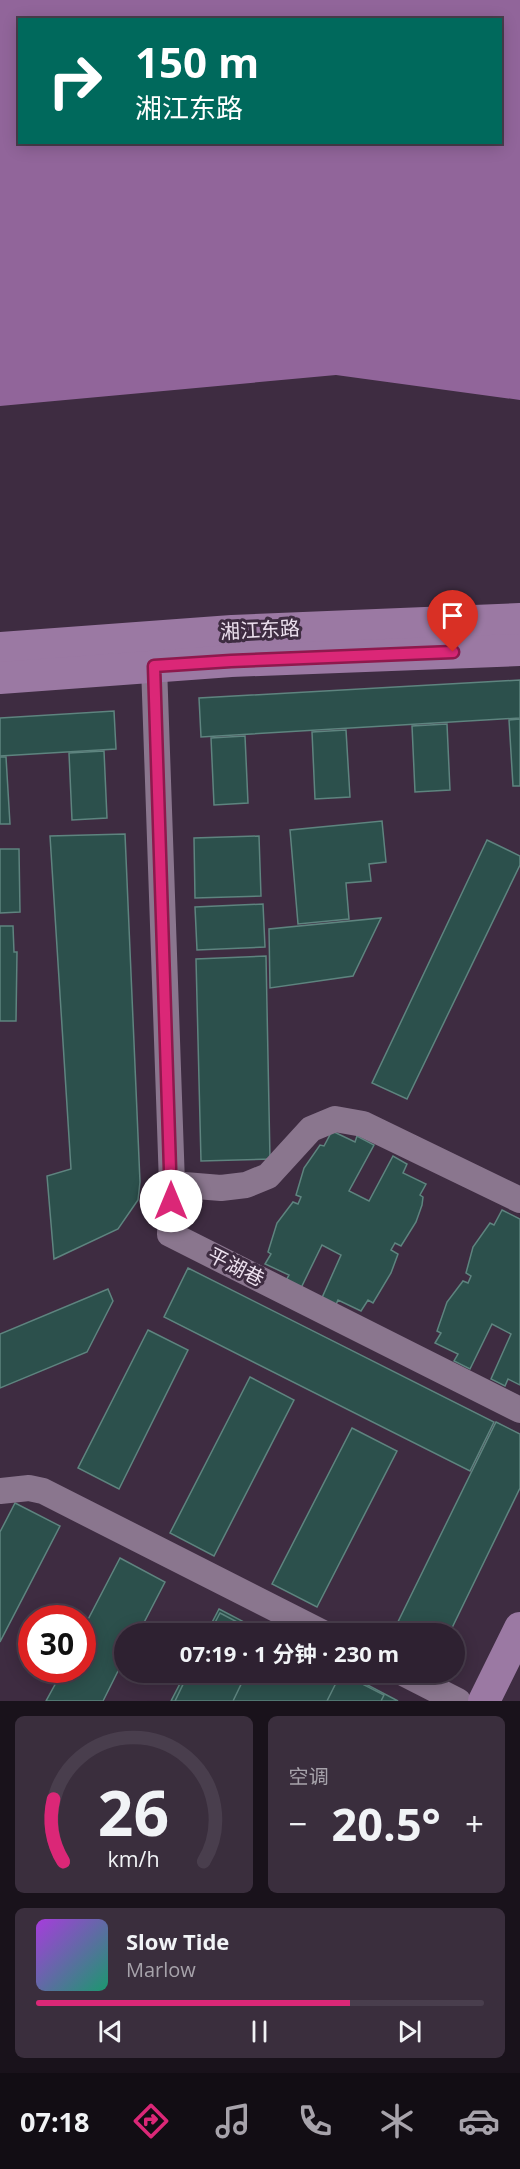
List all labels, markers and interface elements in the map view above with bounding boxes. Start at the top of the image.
text: 150 m [135,33,259,90]
icon: right [36,42,114,120]
text: 湘江东路 [135,89,243,126]
pin [427,590,478,652]
icon: arrive [436,599,469,632]
street label: 湘江东路 [219,614,301,645]
position arrow [139,1169,203,1233]
street label: 平湖巷 [203,1241,269,1292]
speed limit sign: 30 [18,1605,96,1683]
text: 07:19 · 1 分钟 · 230 m [180,1638,399,1668]
text: 空调 [289,1763,329,1790]
text: 26 [98,1769,169,1854]
text: 20.5° [332,1793,441,1854]
text: − [289,1801,307,1846]
text: + [465,1801,484,1846]
text: km/h [108,1844,160,1873]
text: Slow Tide [126,1926,229,1956]
text: Marlow [126,1956,196,1983]
icon: previous [94,2015,127,2048]
icon: pause [243,2015,276,2048]
icon: next [393,2015,426,2048]
icon: directions [130,2100,172,2142]
icon: music [212,2100,254,2142]
icon: phone [294,2100,336,2142]
icon: climate [376,2100,418,2142]
icon: car [458,2100,500,2142]
text: 07:18 [20,2103,89,2140]

